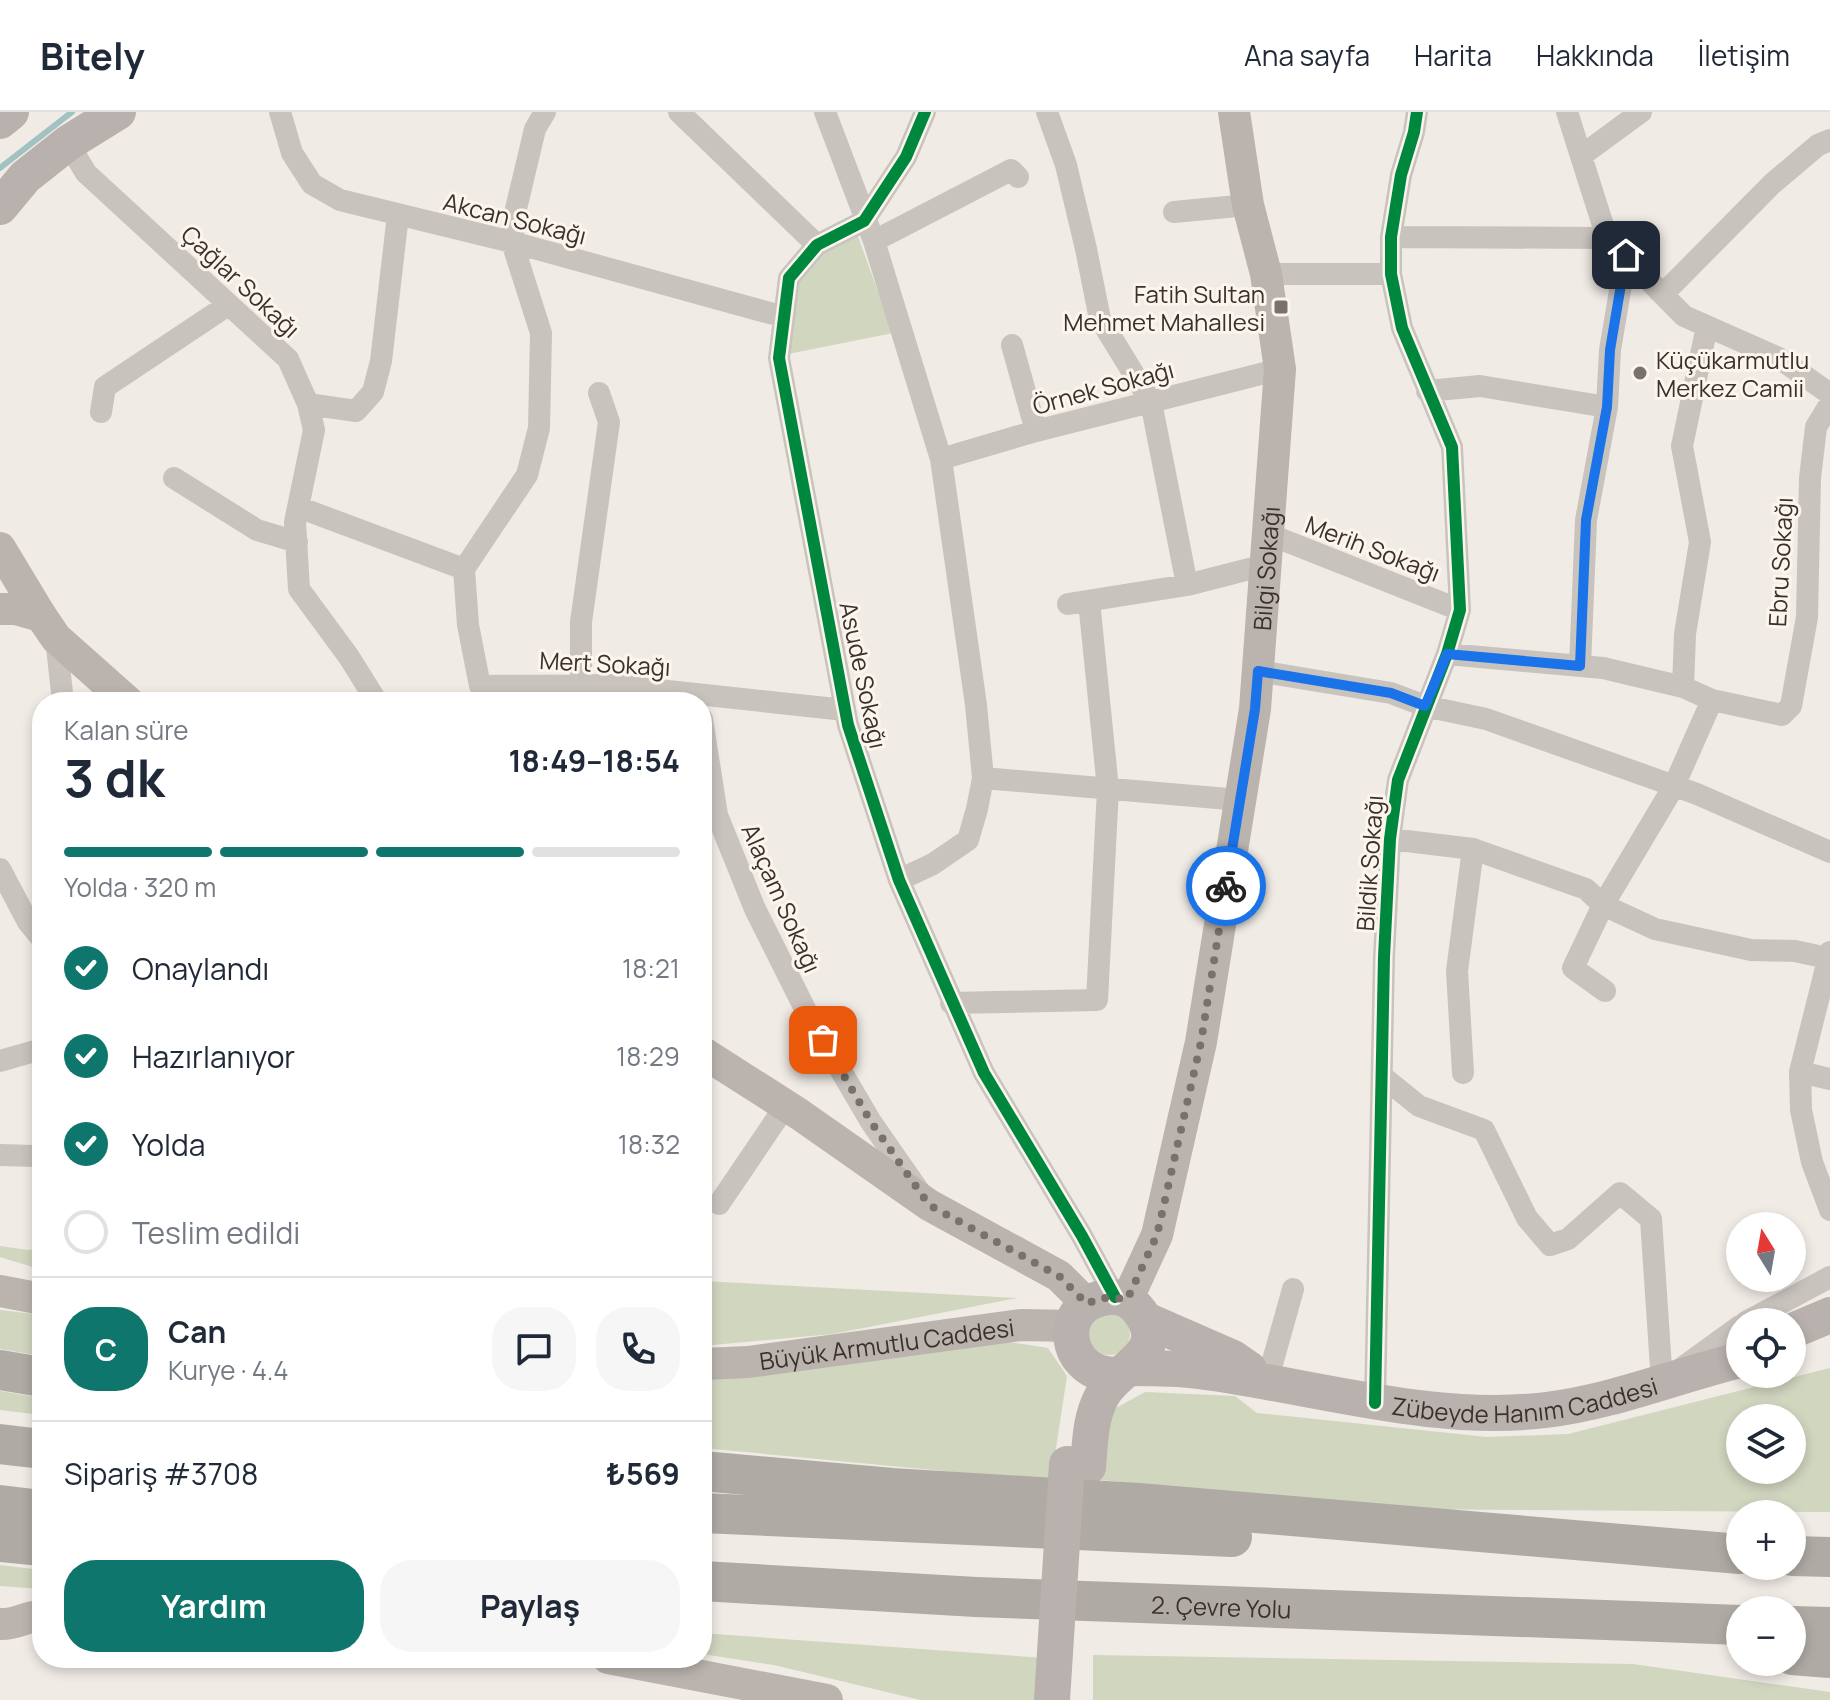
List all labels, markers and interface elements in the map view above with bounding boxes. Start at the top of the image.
text: Bitely [40,29,145,81]
text: Ana sayfa [1244,36,1370,74]
text: Harita [1414,36,1492,74]
text: Hakkında [1536,36,1654,74]
text: İletişim [1698,36,1790,74]
street label: Akcan Sokağı [440,184,590,252]
street label: Çağlar Sokağı [174,217,308,345]
pin [1592,221,1660,289]
icon: home [1604,233,1648,277]
place label: Fatih Sultan Mehmet Mahallesi [1063,277,1265,338]
marker: Fatih Sultan Mehmet Mahallesi [1272,298,1290,316]
place label: Küçükarmutlu Merkez Camii [1656,343,1809,404]
street label: Örnek Sokağı [1029,352,1177,422]
marker: Küçükarmutlu Merkez Camii [1631,364,1649,382]
street label: Ebru Sokağı [1760,496,1800,628]
street label: Bilgi Sokağı [1244,505,1286,632]
street label: Merih Sokağı [1301,507,1445,589]
street label: Asude Sokağı [832,599,896,751]
street label: Mert Sokağı [539,643,671,683]
text: Kalan süre [64,712,188,748]
text: 18:49–18:54 [508,740,680,781]
text: 3 dk [64,742,165,813]
street label: Bildik Sokağı [1348,794,1390,932]
street label: Alaçam Sokağı [734,818,830,978]
courier [1186,846,1266,926]
icon: bike [1204,864,1248,908]
text: Yolda · 320 m [64,869,216,905]
icon: check [64,946,108,990]
text: Onaylandı [132,948,269,989]
text: 18:21 [622,950,680,986]
pin [789,1006,857,1074]
icon: bag [801,1018,845,1062]
icon: check [64,1034,108,1078]
text: Hazırlanıyor [132,1036,295,1077]
text: 18:29 [616,1038,680,1074]
icon: check [64,1122,108,1166]
text: Yolda [132,1124,205,1165]
text: 18:32 [618,1126,680,1162]
text: Teslim edildi [132,1212,300,1253]
north arrow [1726,1212,1806,1292]
map controls [1726,1212,1806,1676]
button: chat [492,1307,576,1391]
button: phone [596,1307,680,1391]
button: locate [1726,1308,1806,1388]
street label: Büyük Armutlu Caddesi [757,1310,1016,1377]
text: Can [168,1311,226,1352]
text: C [95,1329,117,1370]
text: Kurye · 4.4 [168,1352,289,1388]
street label: Zübeyde Hanım Caddesi [1390,1368,1661,1430]
button: layers [1726,1404,1806,1484]
text: Sipariş #3708 [64,1453,258,1494]
text: ₺569 [606,1453,680,1494]
button: + [1726,1500,1806,1580]
button: Yardım [64,1560,364,1652]
button: Paylaş [380,1560,680,1652]
street label: 2. Çevre Yolu [1151,1587,1292,1625]
button: − [1726,1596,1806,1676]

